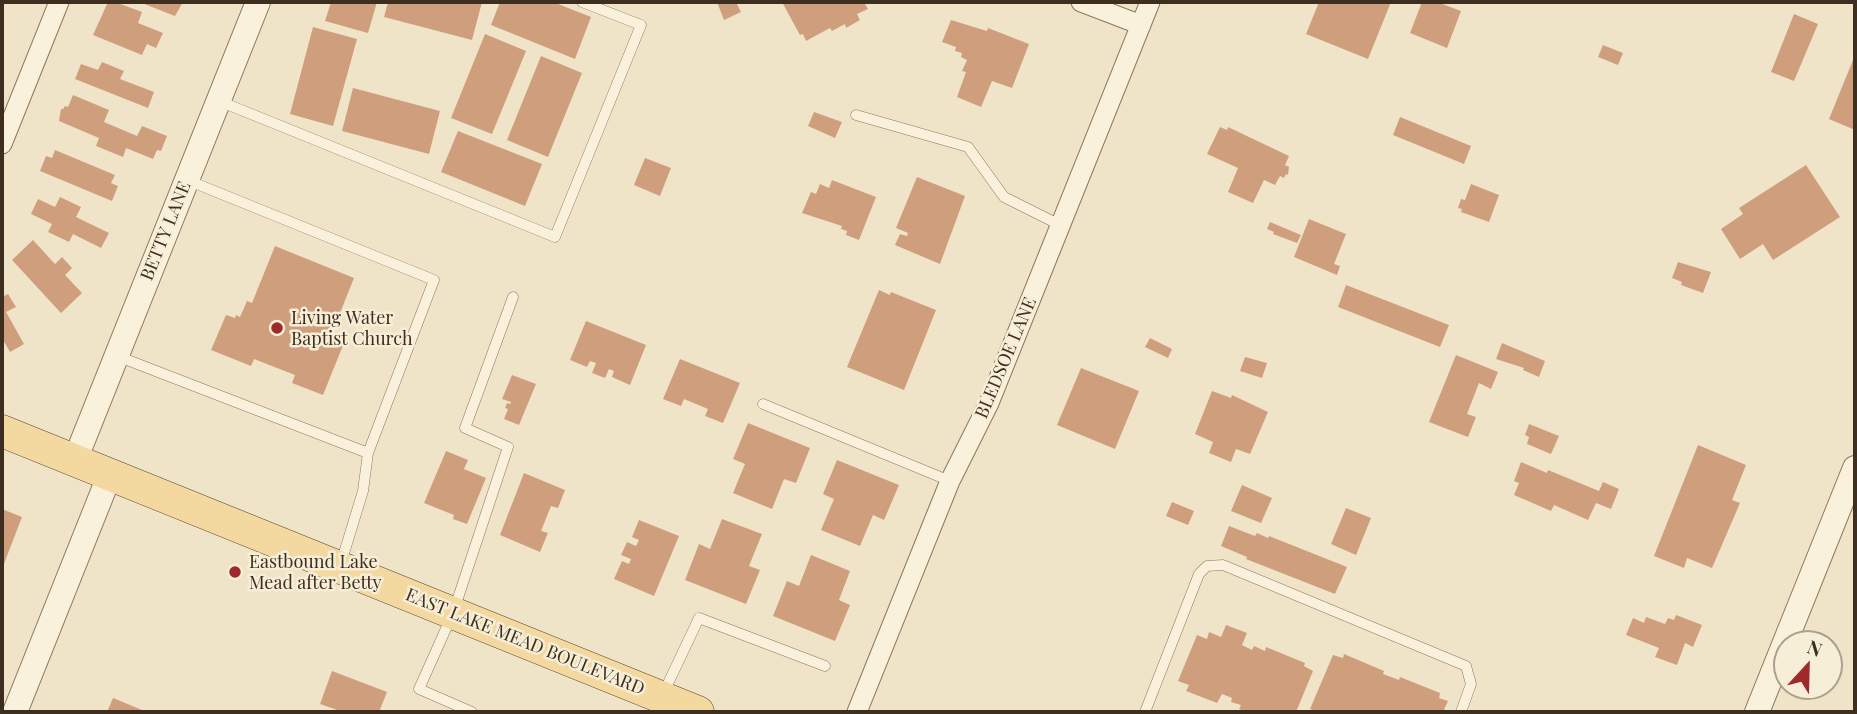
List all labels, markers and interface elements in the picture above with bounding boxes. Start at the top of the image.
street label: BETTY LANE [136,178,196,284]
street label: BLEDSOE LANE [971,294,1041,422]
place label: Living Water Baptist Church [291,307,413,350]
marker: Living Water Baptist Church [269,320,285,336]
place label: Eastbound Lake Mead after Betty [249,551,382,594]
marker: Eastbound Lake Mead after Betty [227,564,243,580]
street label: EAST LAKE MEAD BOULEVARD [402,584,648,700]
north arrow [1773,630,1843,700]
text: N [1804,633,1826,662]

